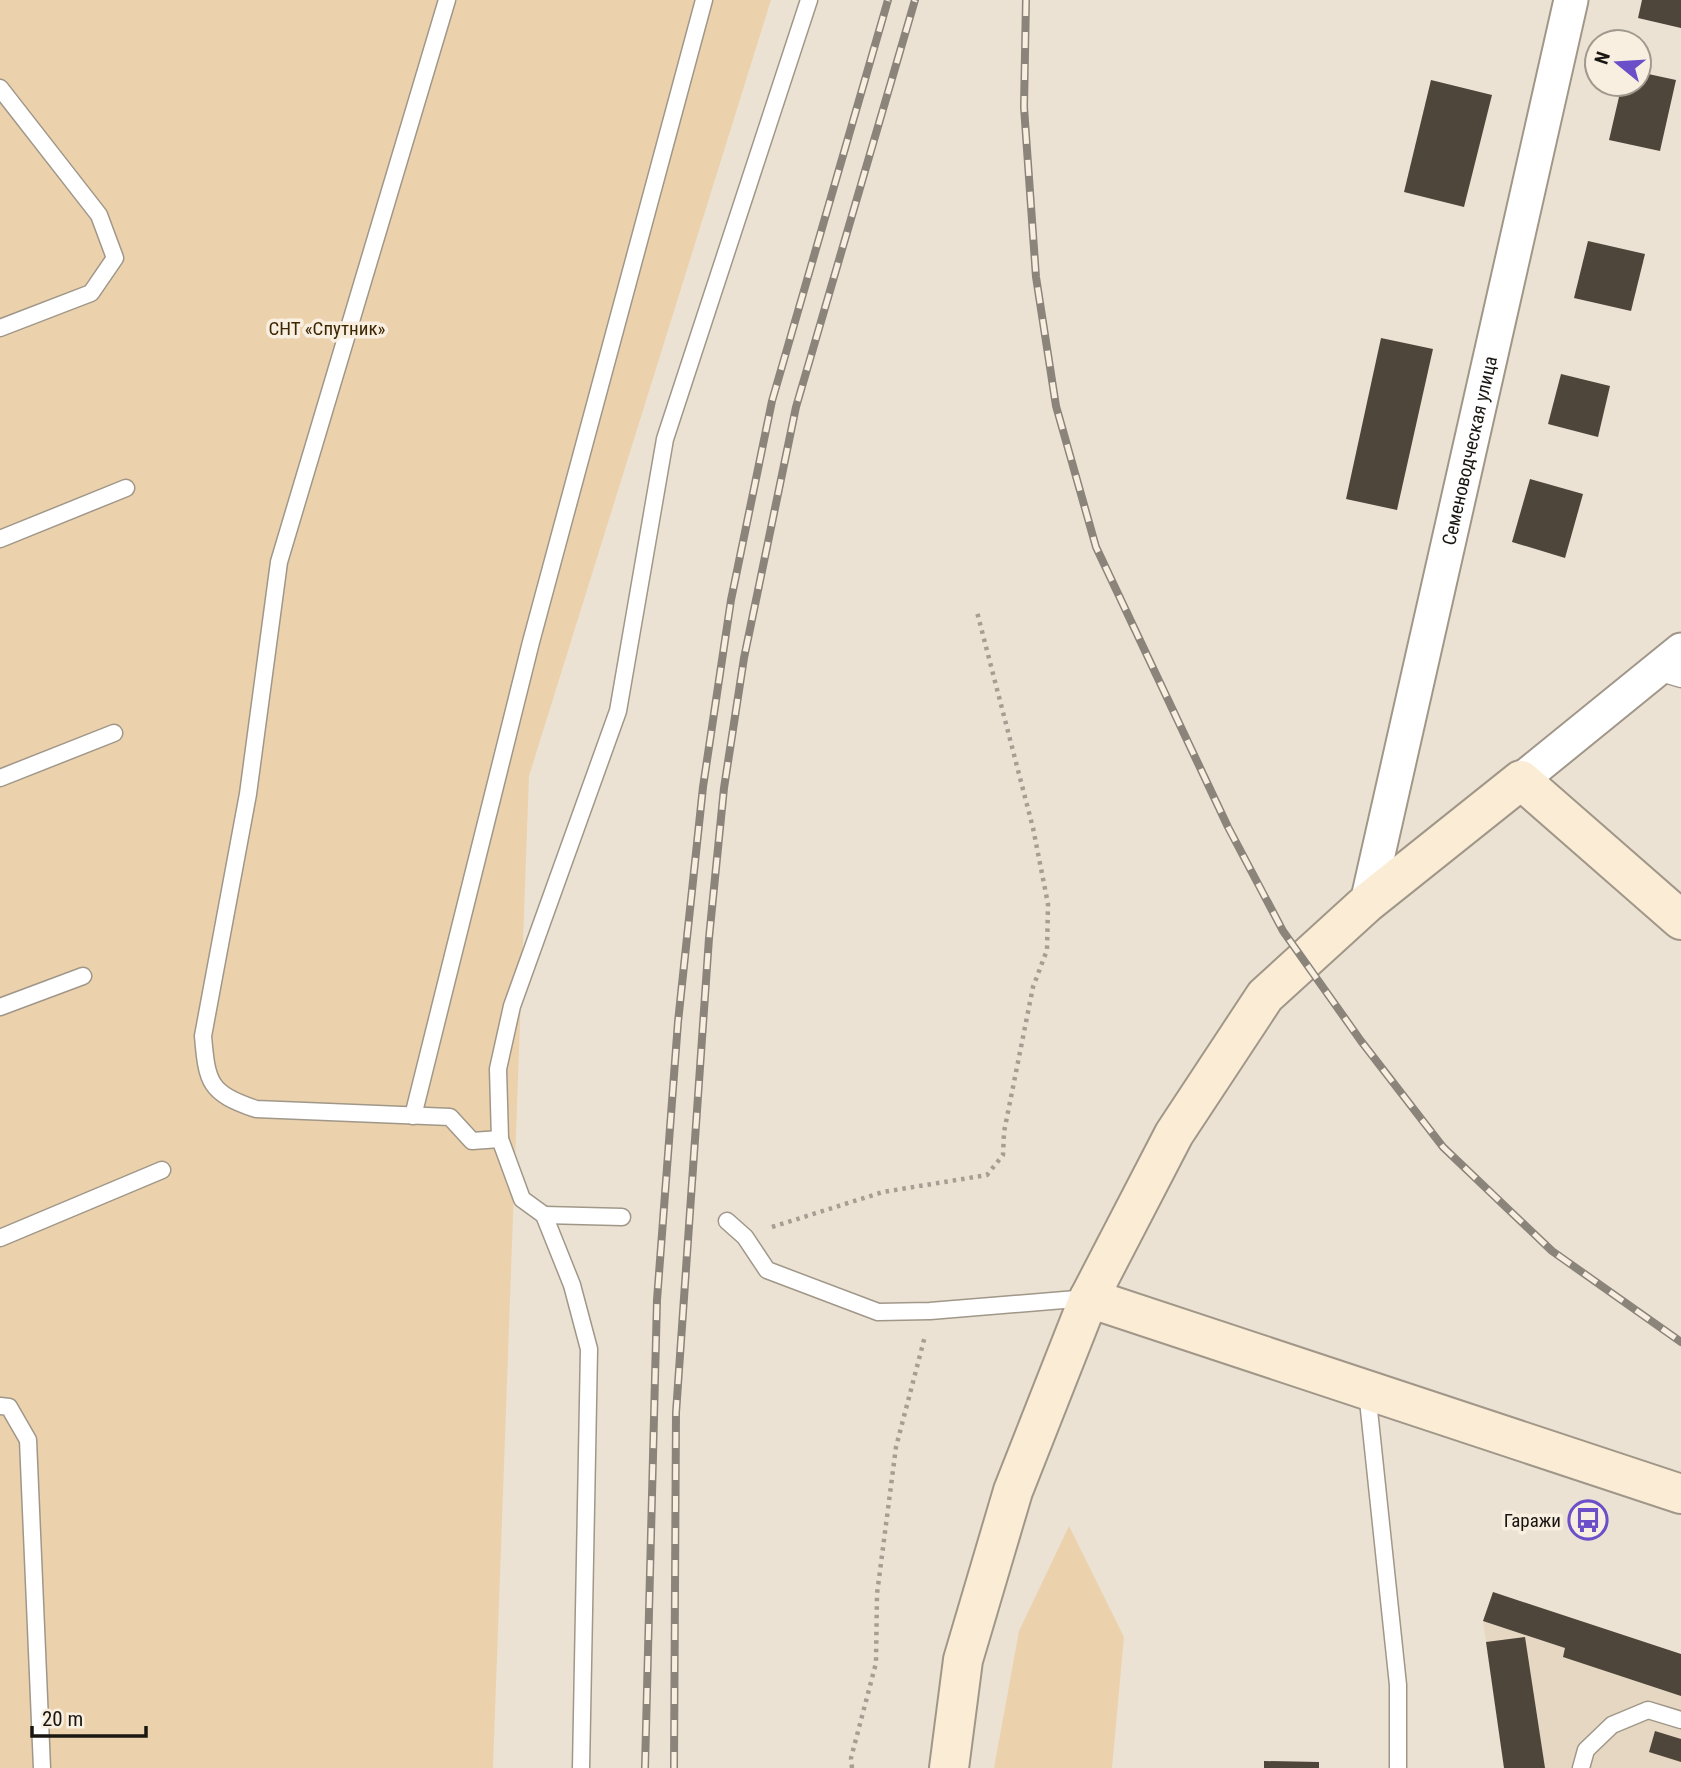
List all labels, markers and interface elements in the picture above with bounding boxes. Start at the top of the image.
north arrow [1583,28,1653,98]
text: N [1590,49,1615,67]
park label: СНТ «Спутник» [269,317,386,340]
street label: Семеноводческая улица [1437,354,1502,547]
bus stop icon: Гаражи [1567,1499,1609,1541]
place label: Гаражи [1504,1509,1561,1532]
scale bar [32,1694,145,1738]
text: 20 m [42,1707,83,1731]

